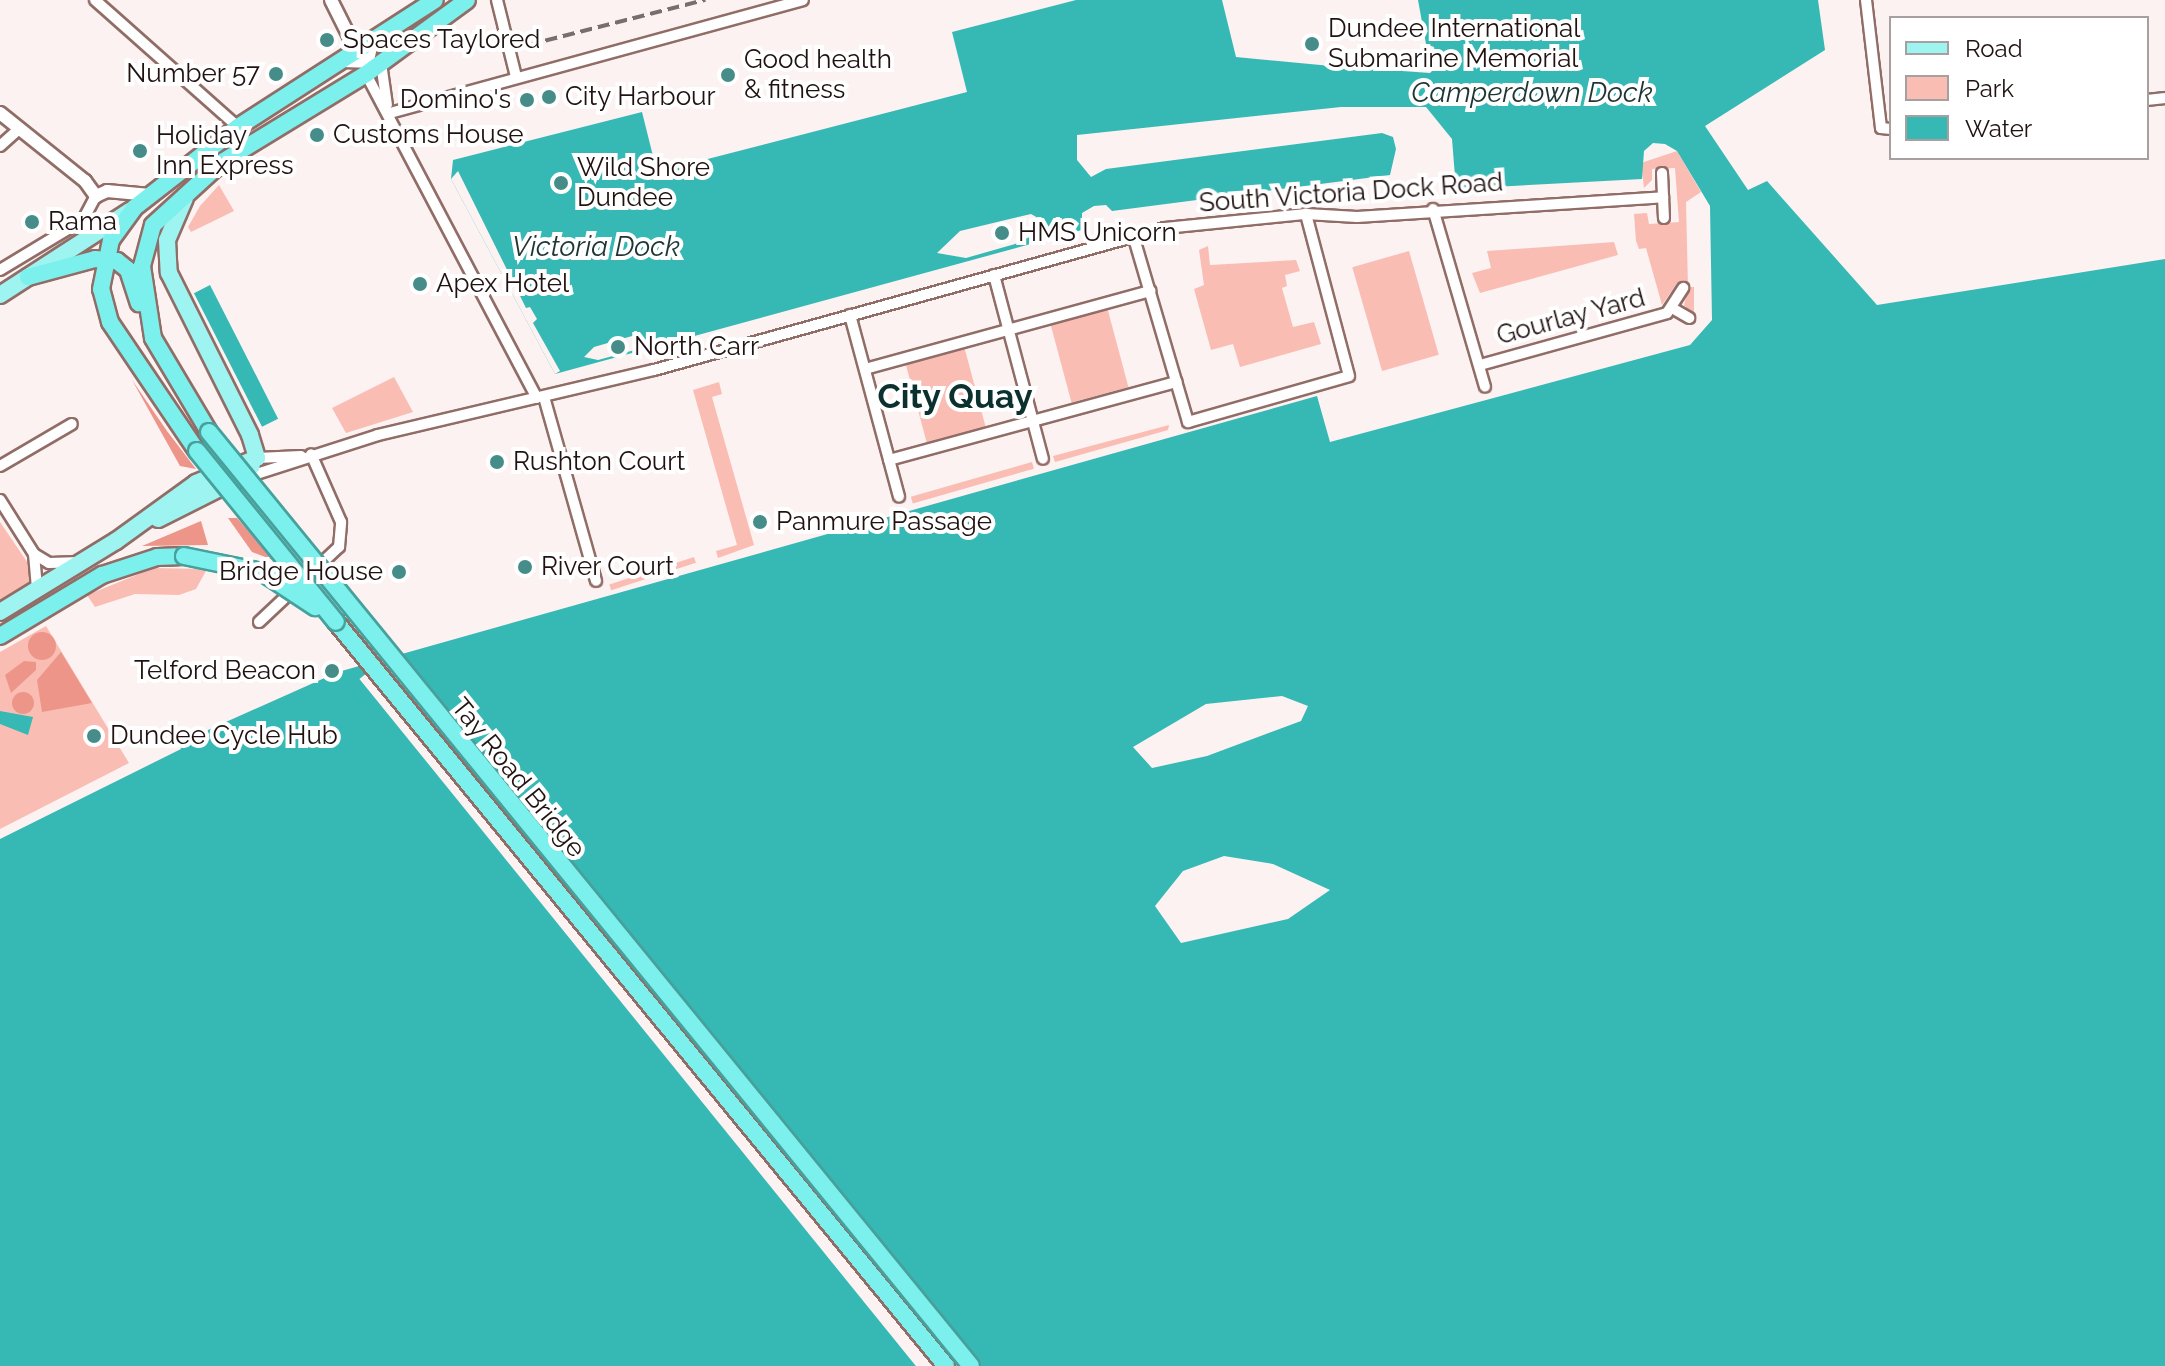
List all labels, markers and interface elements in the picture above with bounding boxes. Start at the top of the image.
place label: Dundee International Submarine Memorial [1328,13,1580,74]
legend [1889,16,2149,160]
place label: Spaces Taylored [343,24,541,56]
marker: Spaces Taylored [318,31,336,49]
text: Road [1965,34,2023,63]
marker: Dundee International Submarine Memorial [1303,35,1321,53]
place label: Good health & fitness [744,44,892,106]
place label: Number 57 [126,58,260,90]
marker: Number 57 [267,65,285,83]
marker: Good health & fitness [719,66,737,84]
text: Park [1965,74,2014,103]
water label: Camperdown Dock [1411,76,1653,110]
place label: City Harbour [565,81,716,113]
place label: Domino's [400,84,511,116]
marker: City Harbour [540,88,558,106]
marker: Domino's [518,91,536,109]
text: Water [1965,114,2032,143]
place label: Customs House [333,119,524,151]
place label: Holiday Inn Express [156,120,293,182]
marker: Customs House [308,126,326,144]
marker: Holiday Inn Express [131,142,149,160]
place label: Wild Shore Dundee [577,152,710,214]
street label: South Victoria Dock Road [1198,167,1504,219]
marker: Wild Shore Dundee [552,174,570,192]
place label: Rama [48,206,117,238]
marker: Rama [23,213,41,231]
place label: HMS Unicorn [1018,217,1177,249]
marker: HMS Unicorn [993,224,1011,242]
water label: Victoria Dock [512,230,680,264]
place label: Apex Hotel [436,268,569,300]
marker: Apex Hotel [411,275,429,293]
street label: Gourlay Yard [1493,282,1649,352]
place label: North Carr [634,331,759,363]
marker: North Carr [609,338,627,356]
district label: City Quay [877,377,1033,417]
place label: Rushton Court [513,446,685,478]
marker: Rushton Court [488,453,506,471]
place label: Panmure Passage [776,506,992,538]
marker: Panmure Passage [751,513,769,531]
place label: River Court [541,551,675,583]
place label: Bridge House [219,556,383,588]
marker: River Court [516,558,534,576]
marker: Bridge House [390,563,408,581]
place label: Telford Beacon [134,655,316,687]
marker: Telford Beacon [323,662,341,680]
street label: Tay Road Bridge [444,692,592,864]
place label: Dundee Cycle Hub [110,720,338,752]
marker: Dundee Cycle Hub [85,727,103,745]

